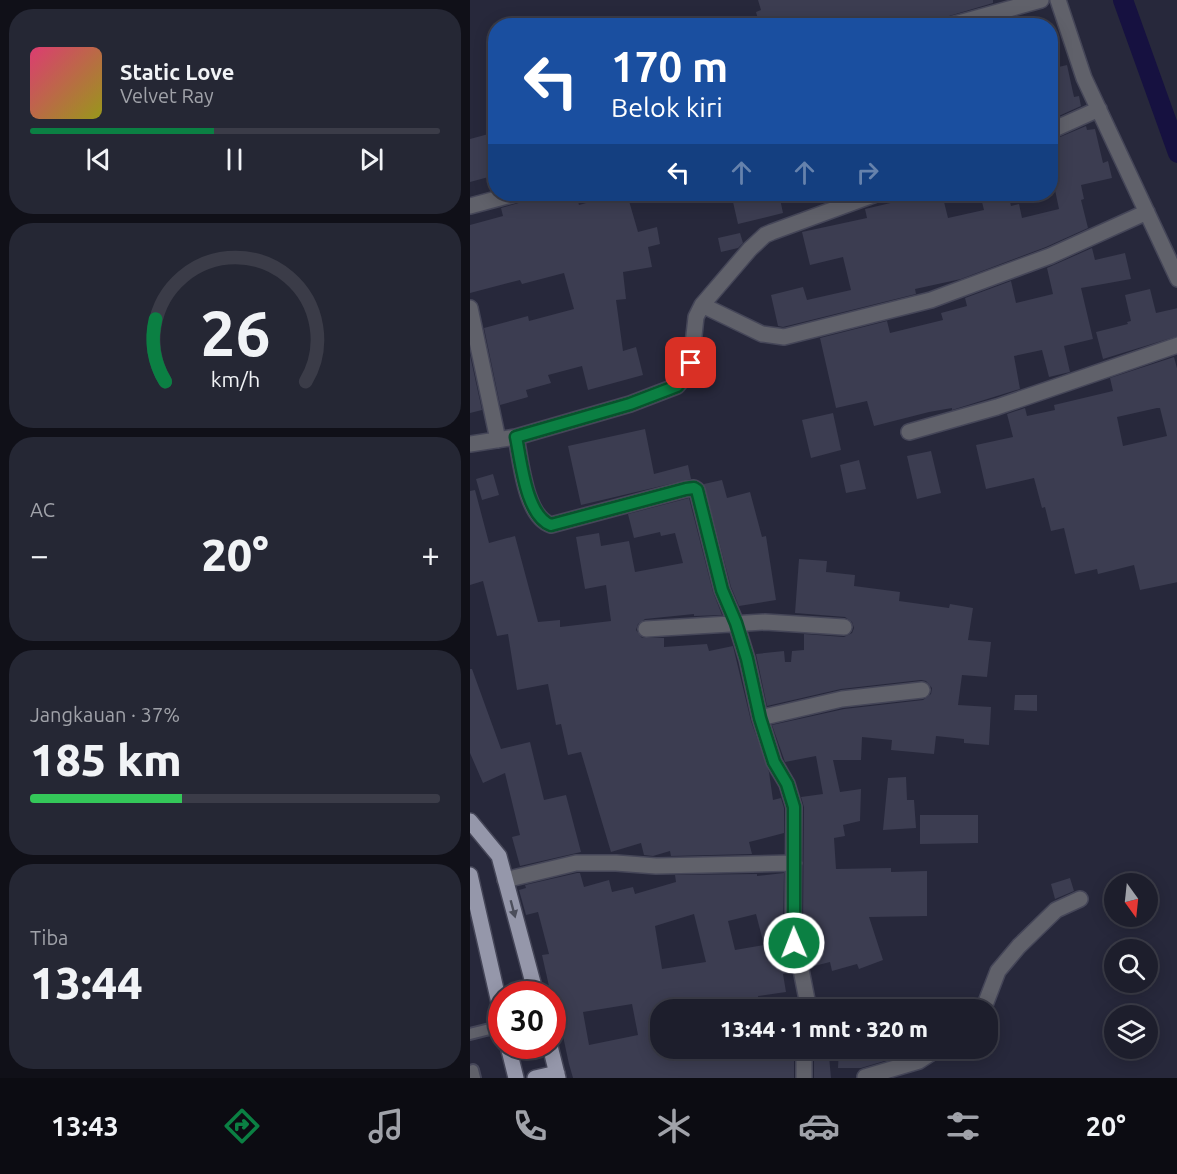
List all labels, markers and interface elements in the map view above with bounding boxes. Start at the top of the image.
icon: left [512,42,590,120]
text: 170 m [611,43,728,90]
text: Static Love [120,59,235,84]
text: Velvet Ray [120,84,214,107]
text: Belok kiri [611,92,723,122]
icon: previous [82,143,115,176]
icon: pause [218,143,251,176]
icon: next [355,143,388,176]
icon: left [662,156,695,189]
icon: ahead [725,156,758,189]
icon: ahead [788,156,821,189]
icon: right [851,156,884,189]
text: 26 [200,298,270,368]
pin [665,337,716,388]
icon: arrive [674,346,707,379]
text: km/h [210,368,260,392]
text: AC [30,498,55,521]
text: 20° [201,529,269,580]
text: − [30,536,49,573]
text: + [421,536,440,573]
text: Jangkauan · 37% [30,703,180,726]
text: 185 km [30,734,182,785]
north arrow [1104,873,1158,927]
map controls [1104,873,1158,1059]
one-way arrow [509,900,518,918]
position arrow [762,911,826,975]
text: Tiba [30,926,68,949]
button: search [1104,939,1158,993]
text: 13:44 [30,957,143,1008]
speed limit sign: 30 [488,981,566,1059]
button: layers [1104,1005,1158,1059]
text: 13:44 · 1 mnt · 320 m [720,1016,928,1041]
icon: directions [221,1105,263,1147]
icon: music [365,1105,407,1147]
icon: phone [509,1105,551,1147]
icon: climate [653,1105,695,1147]
icon: car [798,1105,840,1147]
icon: filters [942,1105,984,1147]
text: 13:43 [51,1111,119,1141]
text: 20° [1086,1111,1126,1141]

